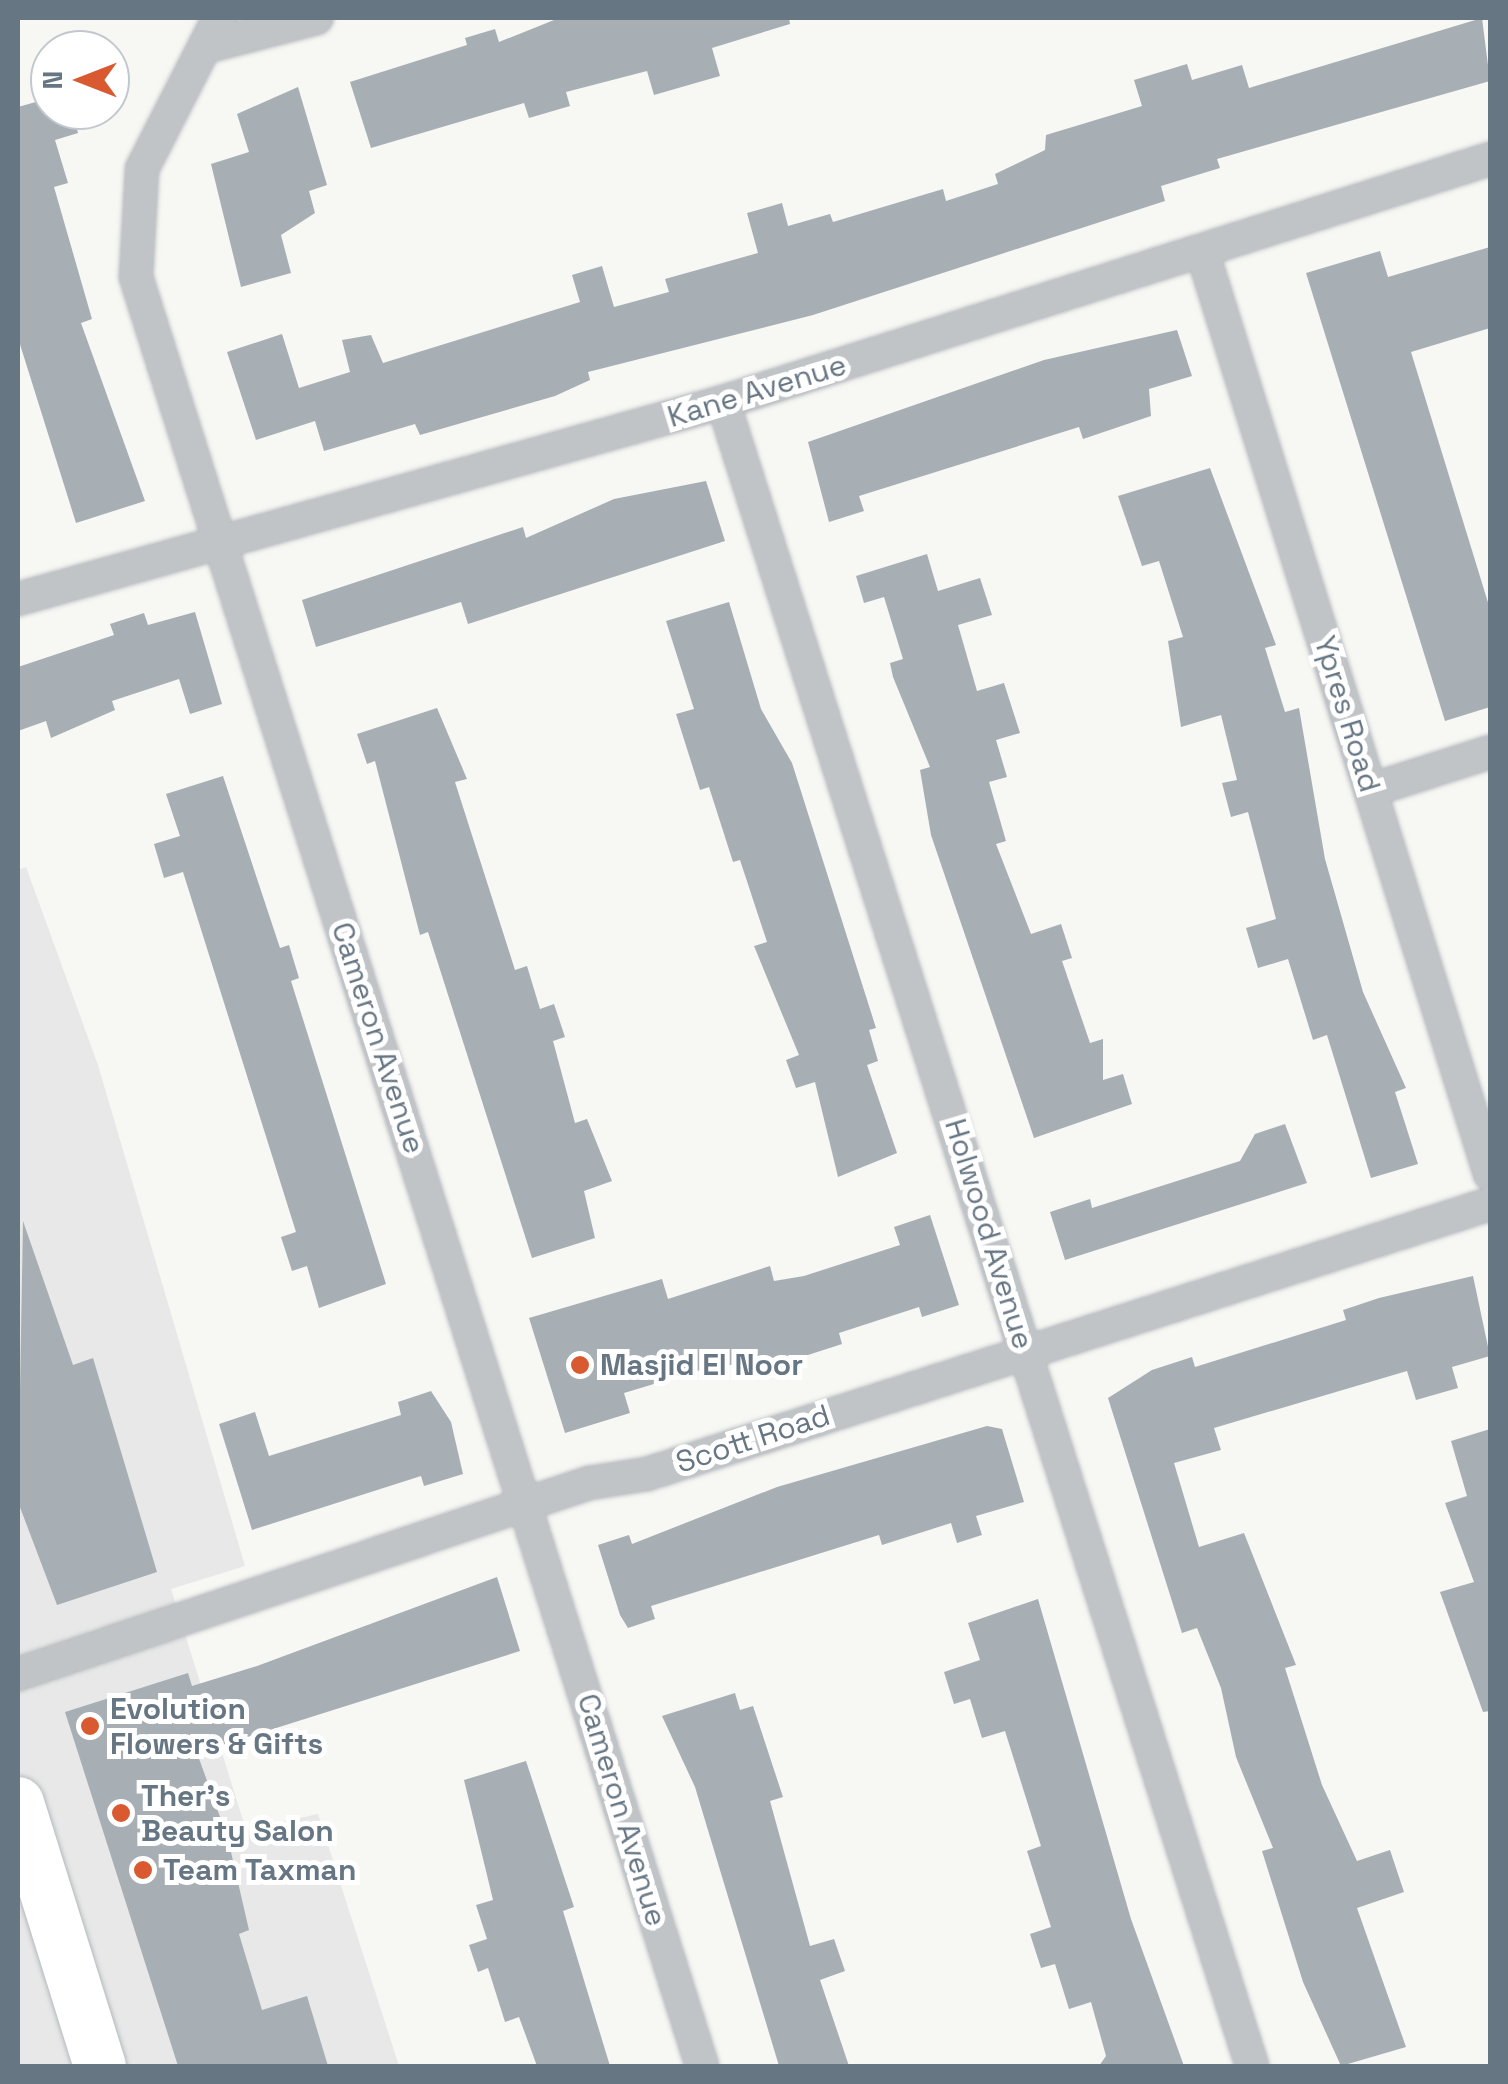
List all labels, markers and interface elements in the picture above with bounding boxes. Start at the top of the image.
north arrow [30,30,130,130]
text: N [34,71,70,89]
street label: Kane Avenue [663,347,851,435]
street label: Ypres Road [1306,632,1388,796]
street label: Cameron Avenue [324,918,432,1158]
street label: Holwood Avenue [937,1114,1041,1354]
place label: Masjid El Noor [600,1347,803,1383]
marker: Masjid El Noor [569,1354,591,1376]
street label: Scott Road [672,1397,834,1481]
street label: Cameron Avenue [569,1689,675,1931]
place label: Evolution Flowers & Gifts [110,1691,323,1762]
marker: Evolution Flowers & Gifts [79,1715,101,1737]
place label: Ther's Beauty Salon [141,1778,334,1848]
marker: Ther's Beauty Salon [110,1802,132,1824]
place label: Team Taxman [163,1852,357,1888]
marker: Team Taxman [132,1859,154,1881]

